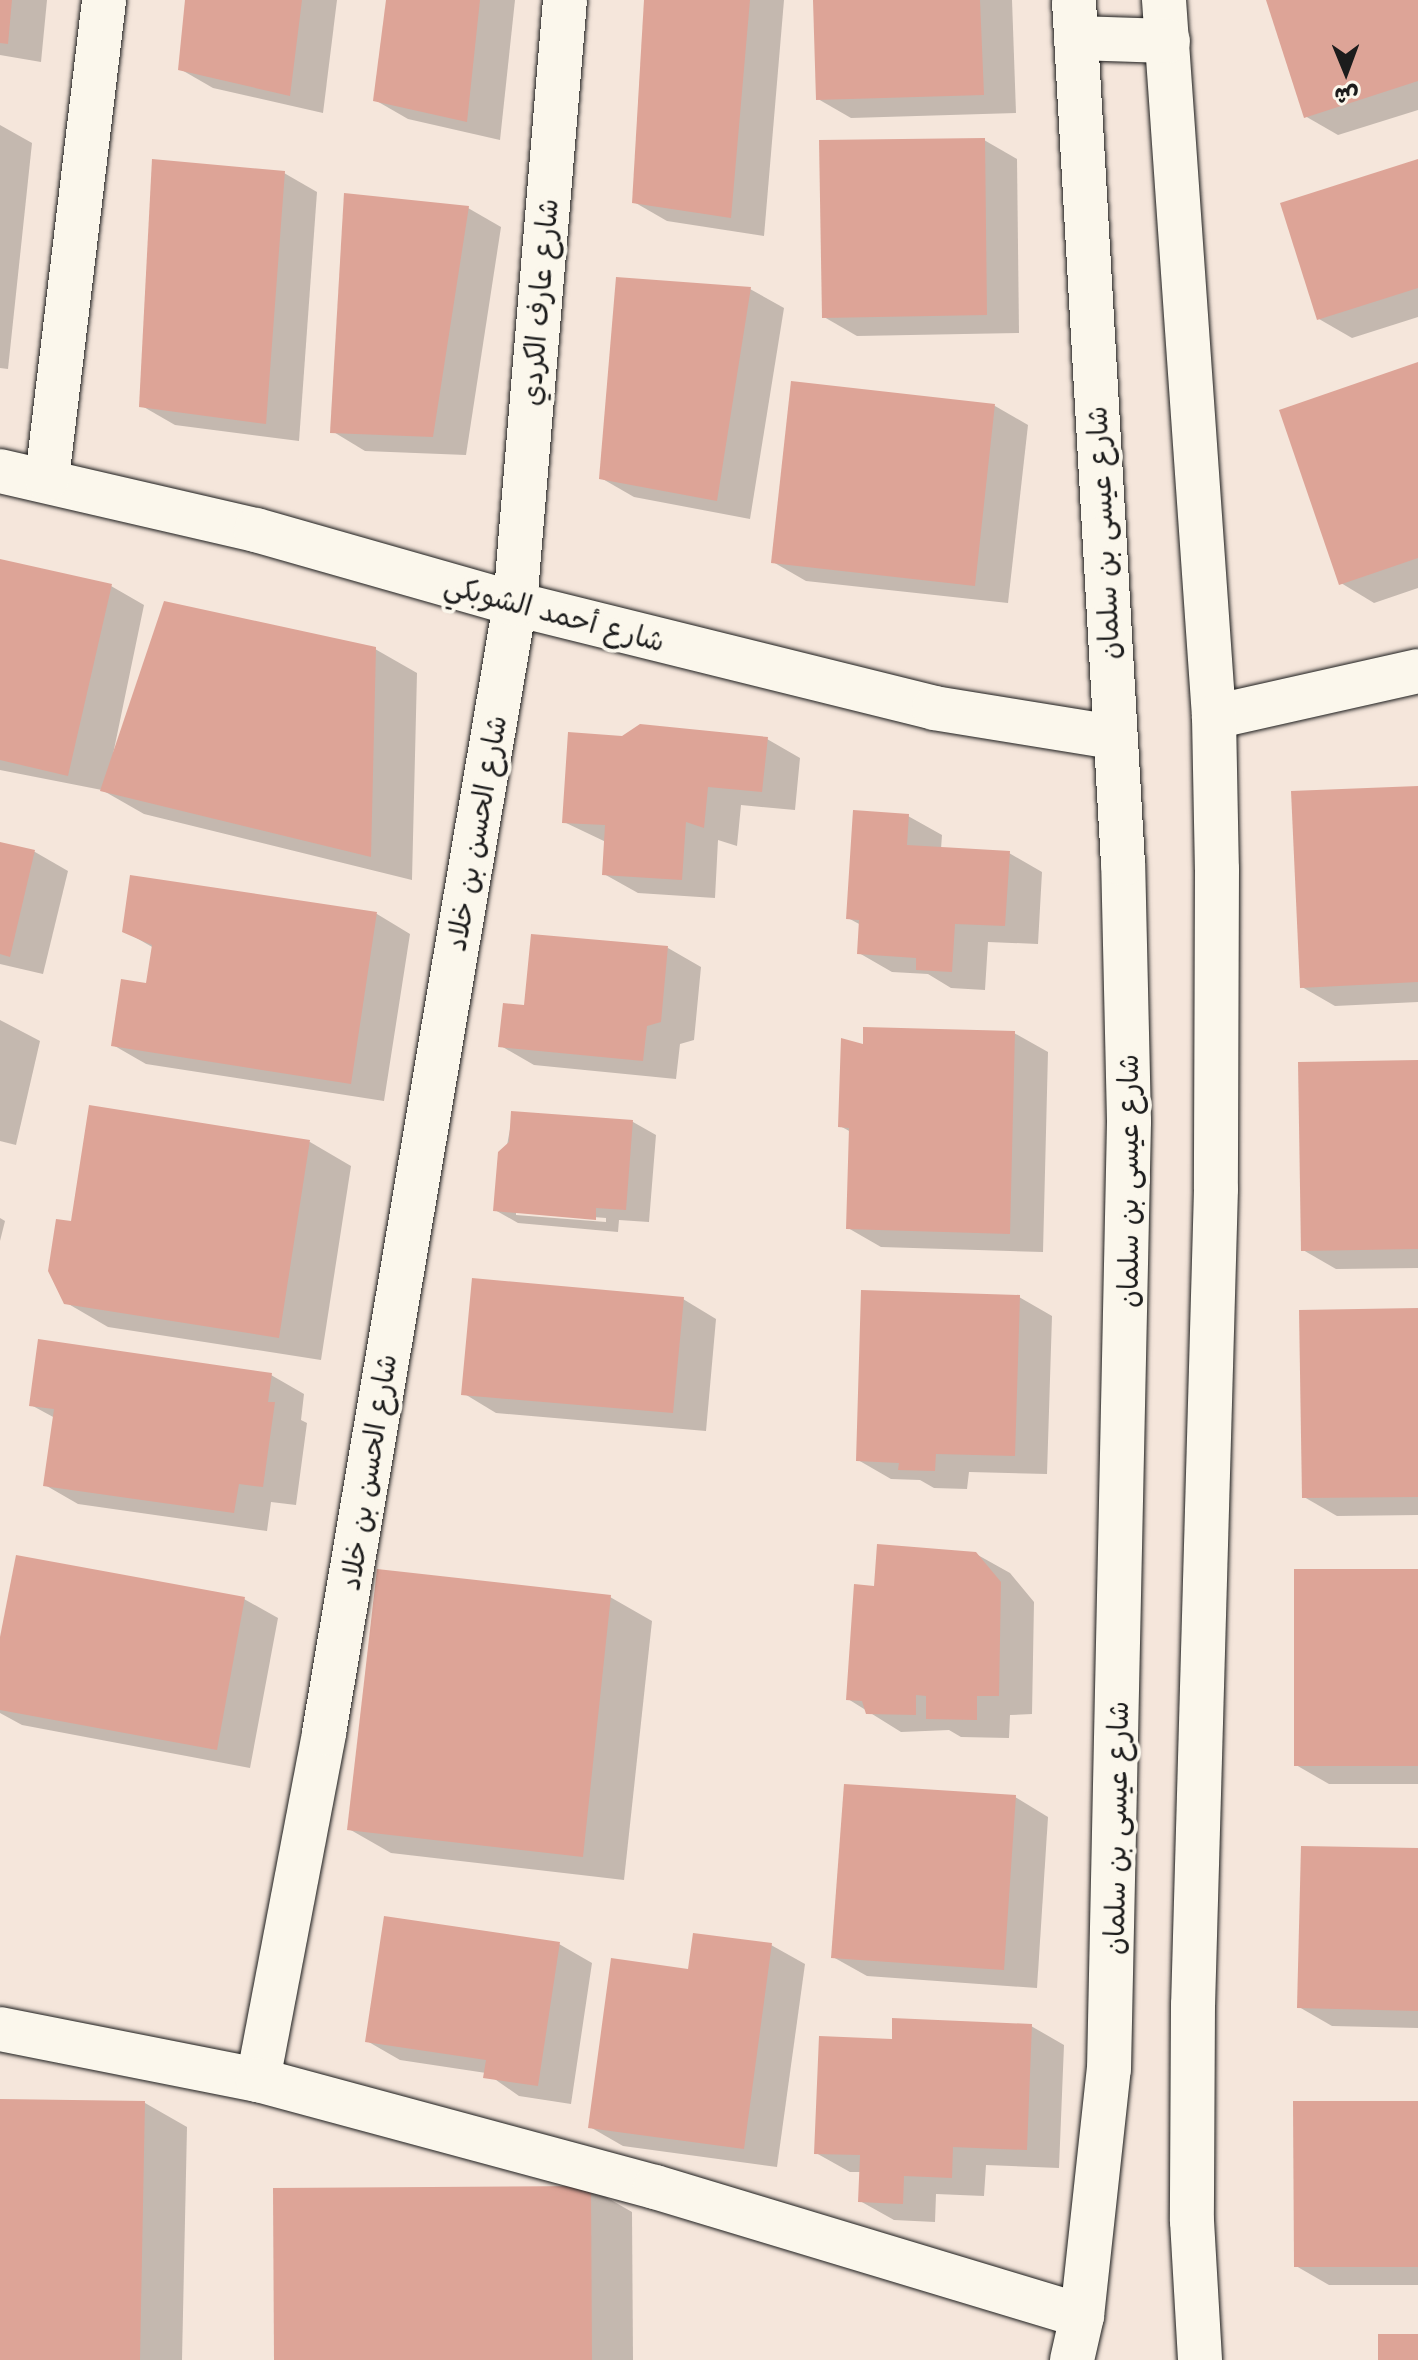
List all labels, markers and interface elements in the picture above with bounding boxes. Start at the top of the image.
north arrow [1306,32,1386,112]
text: ش [1334,82,1359,111]
street label: شارع عارف الكردي [512,197,564,407]
street label: شارع عيسى بن سلمان [1079,405,1125,661]
street label: شارع أحمد الشوبكي [441,566,669,658]
street label: شارع الحسن بن خلاد [438,712,512,954]
street label: شارع عيسى بن سلمان [1110,1054,1144,1308]
street label: شارع الحسن بن خلاد [332,1351,402,1593]
street label: شارع عيسى بن سلمان [1096,1701,1134,1955]

